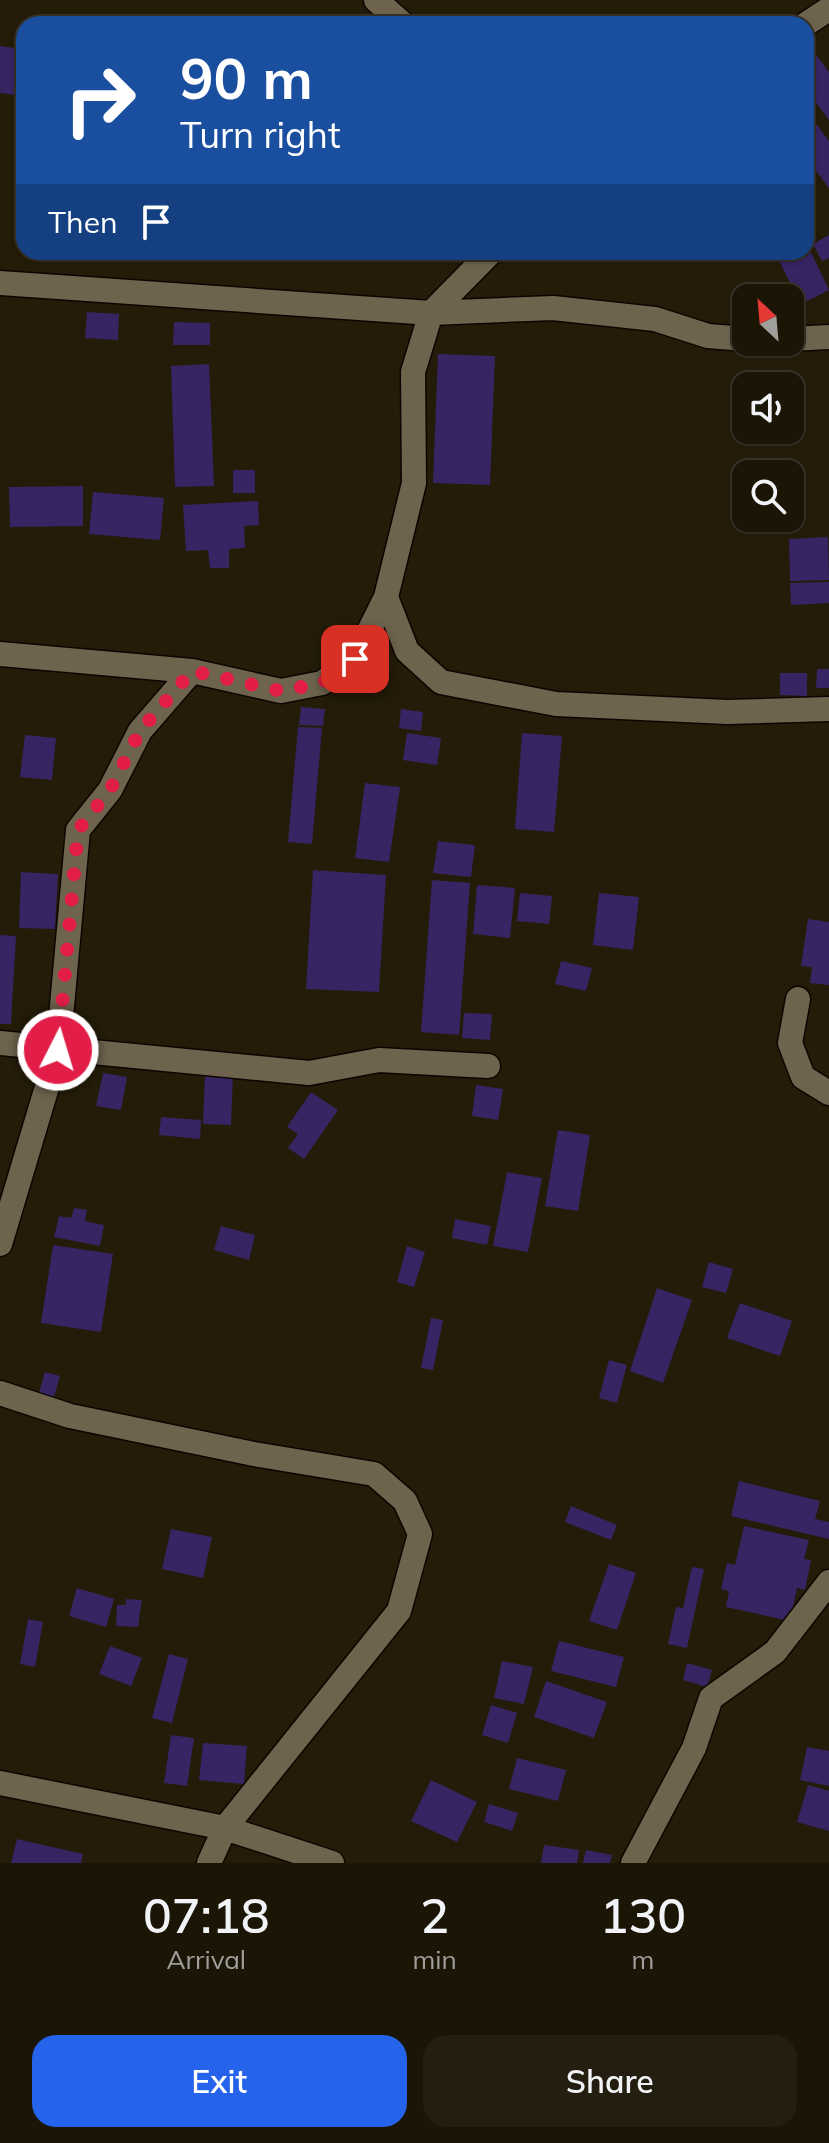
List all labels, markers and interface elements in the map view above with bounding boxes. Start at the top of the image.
text: 90 m [180,43,313,113]
icon: right [48,48,152,152]
text: Turn right [180,112,341,157]
icon: arrive [134,200,178,244]
text: Then [48,203,118,241]
north arrow [732,284,804,356]
map controls [732,284,804,532]
button: sound [732,372,804,444]
button: search [732,460,804,532]
pin [321,625,389,693]
icon: arrive [333,637,377,681]
position arrow [16,1008,100,1092]
text: 07:18 [143,1885,270,1945]
text: 2 [420,1885,449,1945]
text: 130 [600,1885,686,1945]
text: Arrival [166,1943,246,1976]
text: min [412,1943,457,1976]
text: m [631,1943,654,1976]
button: Exit [32,2035,407,2127]
button: Share [423,2035,797,2127]

